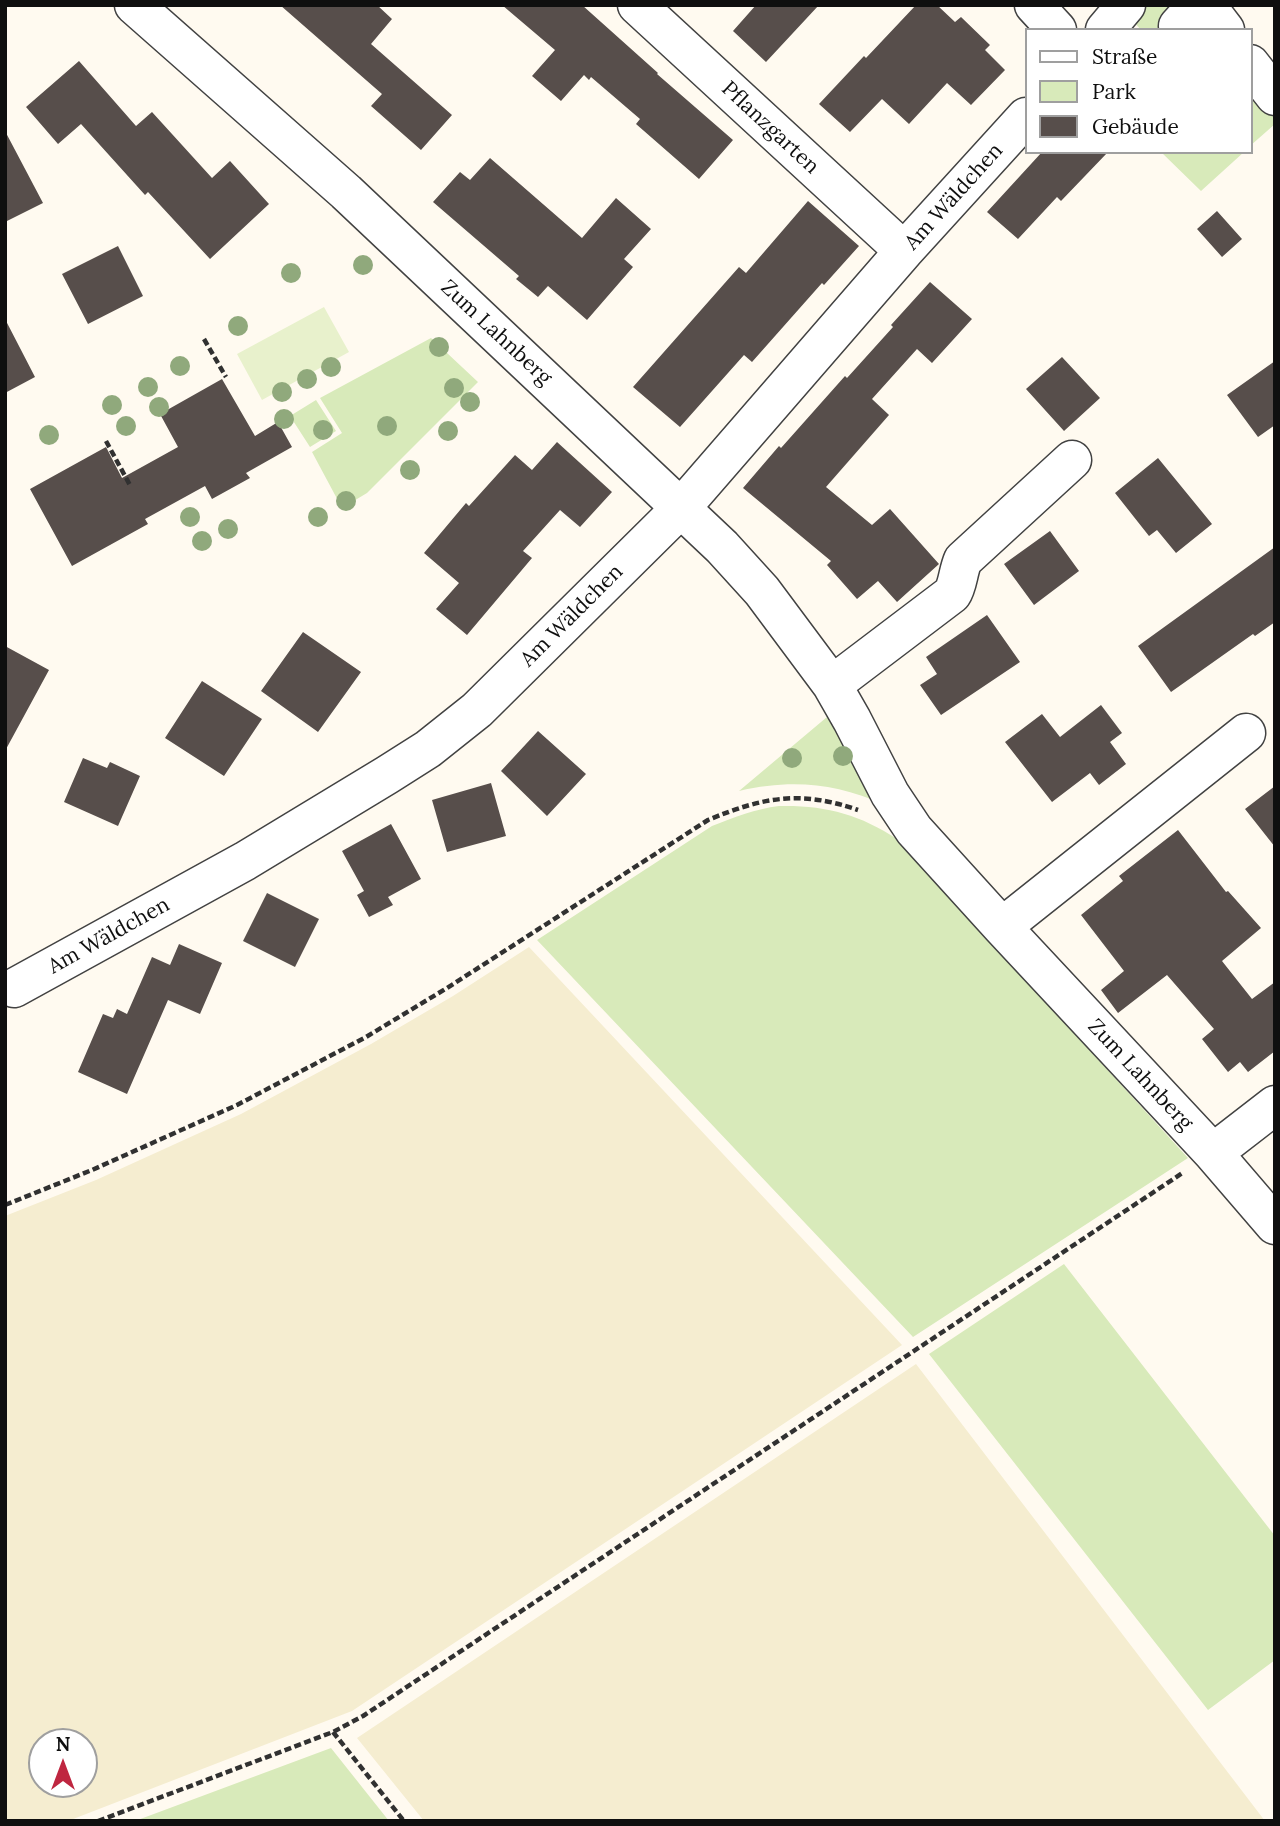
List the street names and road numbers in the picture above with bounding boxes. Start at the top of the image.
street label: Pflanzgarten [716,76,824,180]
street label: Am Wäldchen [900,139,1008,255]
street label: Zum Lahnberg [435,275,557,391]
street label: Am Wäldchen [515,559,629,673]
street label: Am Wäldchen [44,892,174,980]
street label: Zum Lahnberg [1082,1014,1198,1136]

